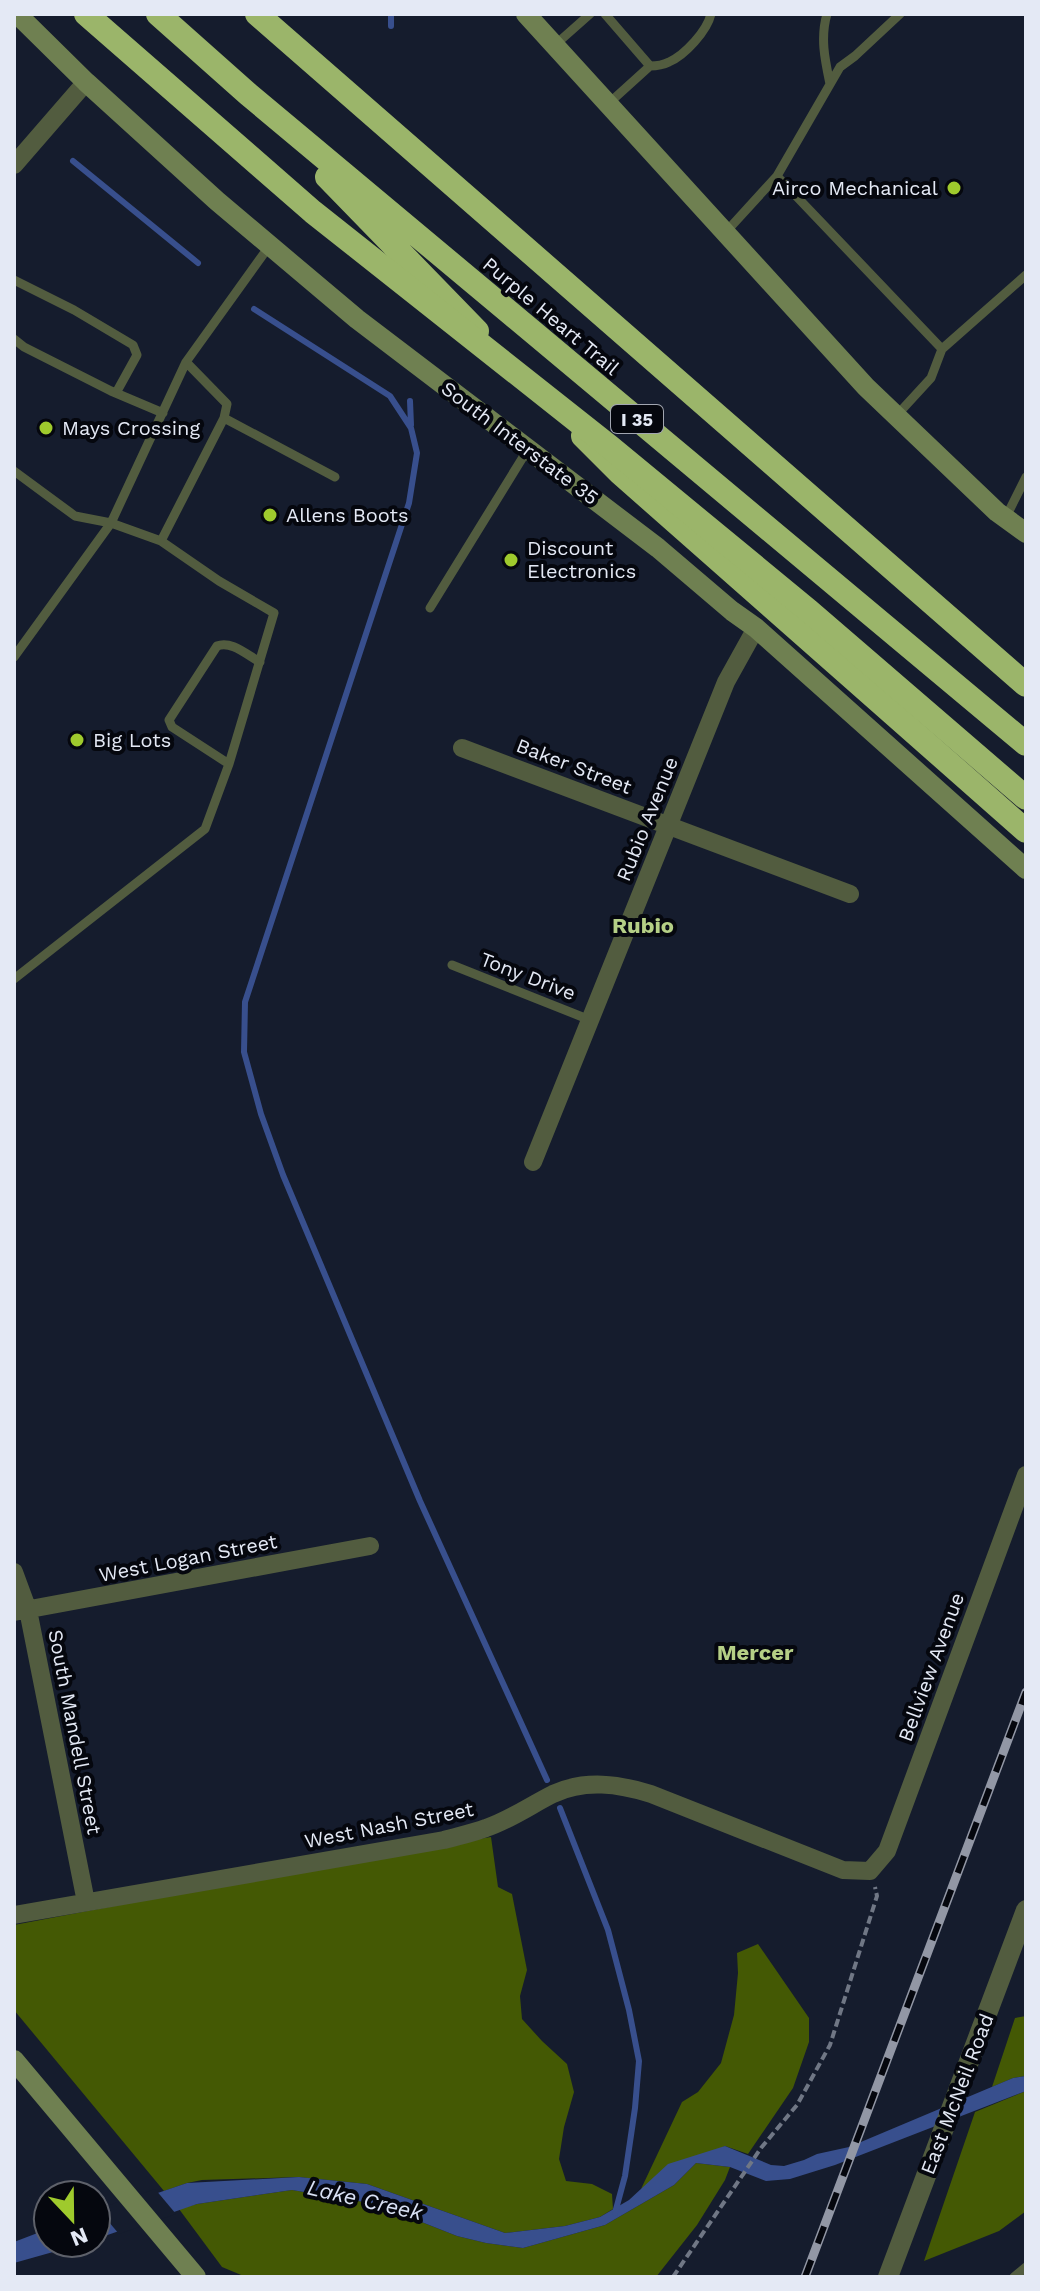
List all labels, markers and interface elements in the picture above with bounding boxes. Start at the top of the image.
place label: Airco Mechanical [772,176,938,200]
marker: Airco Mechanical [945,179,963,197]
street label: Purple Heart Trail [478,252,624,380]
street label: South Interstate 35 [437,376,603,510]
road number: I 35 [611,405,663,433]
place label: Mays Crossing [62,416,200,440]
marker: Mays Crossing [37,419,55,437]
place label: Allens Boots [286,503,409,527]
marker: Allens Boots [261,506,279,524]
place label: Discount Electronics [527,536,636,583]
marker: Discount Electronics [502,551,520,569]
place label: Big Lots [93,728,171,752]
marker: Big Lots [68,731,86,749]
street label: Baker Street [513,733,636,799]
street label: Rubio Avenue [611,753,683,885]
district label: Rubio [612,913,674,938]
street label: Tony Drive [477,947,579,1005]
street label: West Logan Street [97,1529,280,1587]
street label: Bellview Avenue [893,1589,969,1745]
street label: South Mandell Street [43,1628,107,1837]
district label: Mercer [717,1640,794,1665]
street label: West Nash Street [302,1797,476,1853]
street label: East McNeil Road [915,2010,999,2178]
water label: Lake Creek [305,2175,426,2226]
north arrow [32,2179,112,2259]
text: N [67,2222,92,2252]

